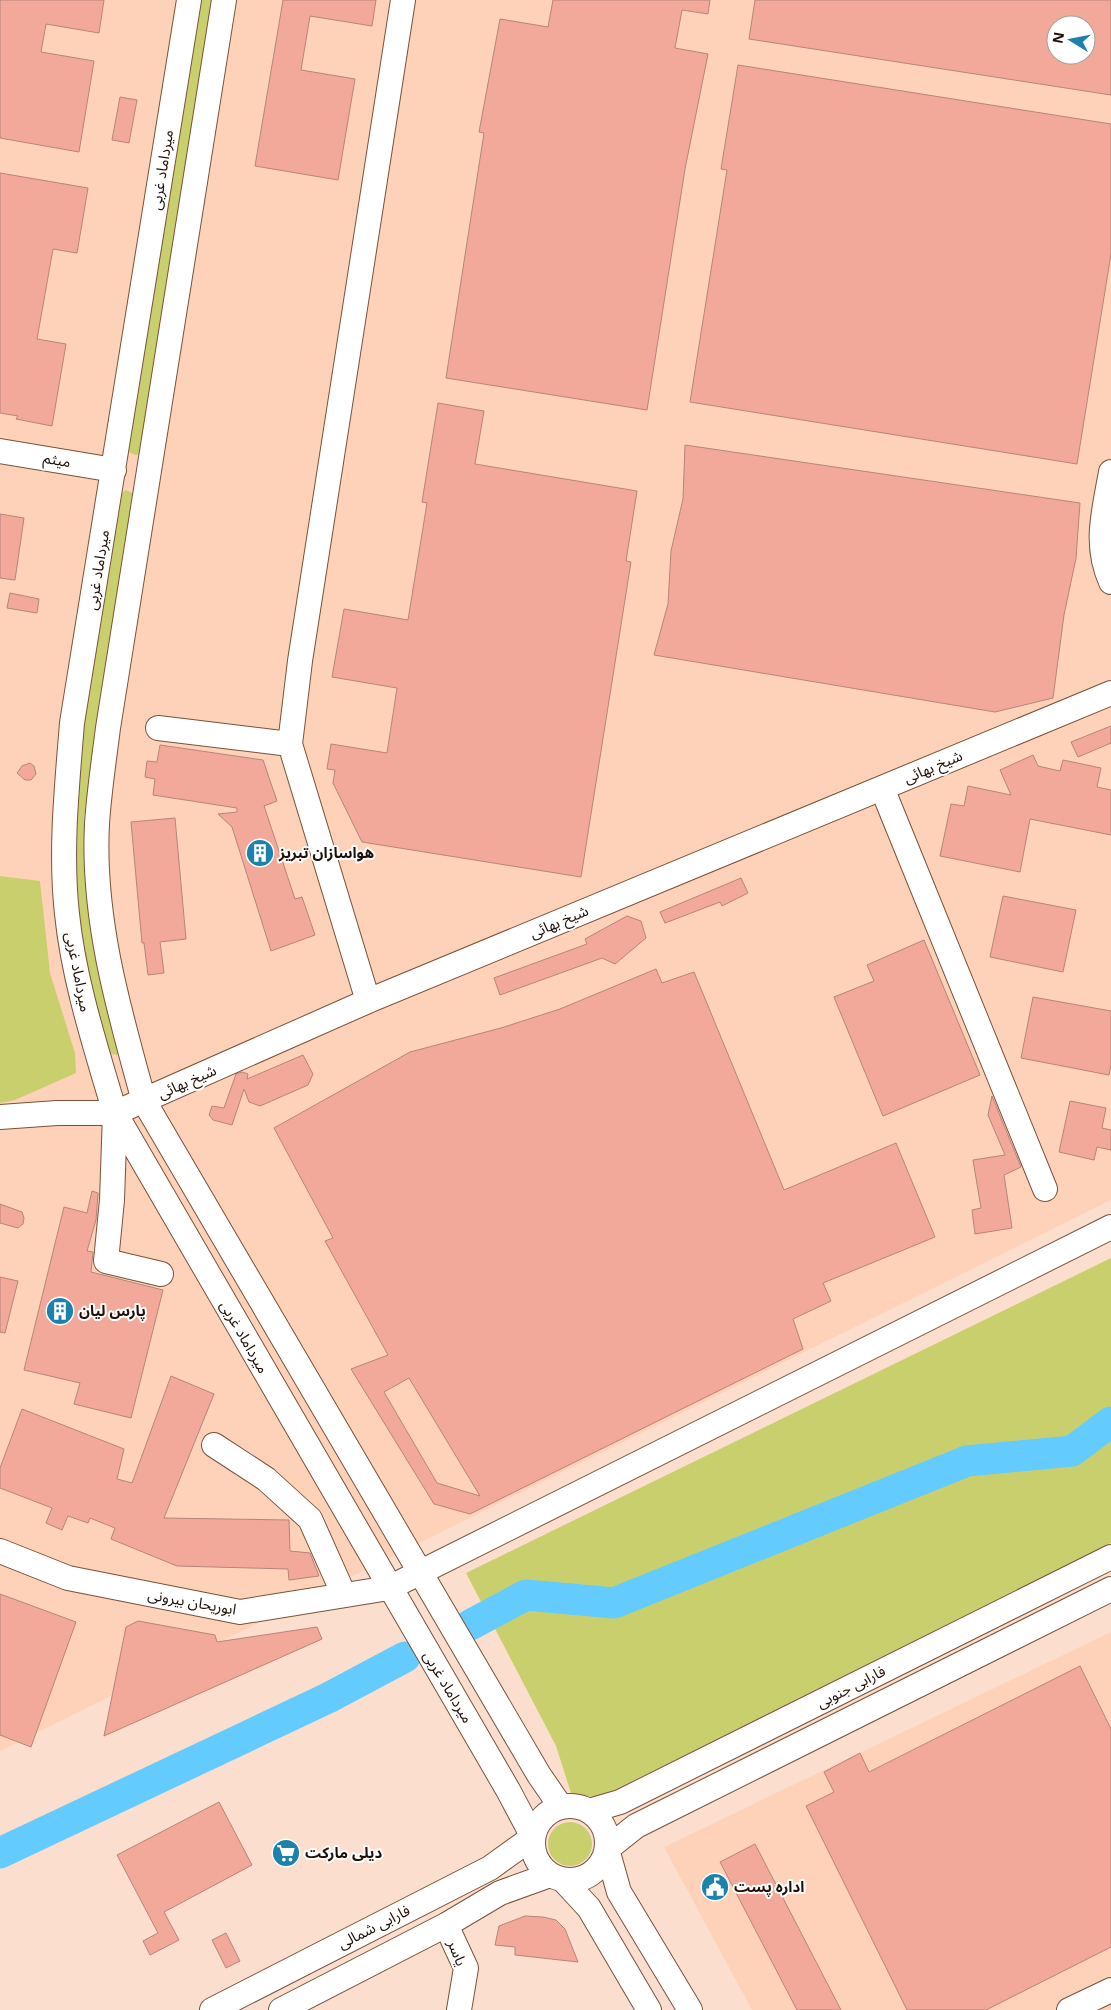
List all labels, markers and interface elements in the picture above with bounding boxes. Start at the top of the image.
north arrow [1046,15,1096,65]
text: N [1047,30,1068,45]
street label: میرداماد غربی [145,128,177,211]
street label: میثم [42,447,72,473]
street label: میرداماد غربی [81,528,113,611]
street label: شیخ بهائی [900,745,966,790]
building icon: هواسازان تبریز [245,838,275,868]
place label: هواسازان تبریز [278,842,374,862]
street label: شیخ بهائی [526,900,592,945]
street label: میرداماد غربی [61,930,97,1014]
street label: شیخ بهائی [154,1059,220,1106]
building icon: پارس لیان [45,1296,75,1326]
street label: میرداماد غربی [216,1296,274,1377]
place label: پارس لیان [79,1300,146,1321]
street label: ابوریحان بیرونی [146,1583,238,1619]
street label: میرداماد غربی [419,1647,478,1726]
street label: فارابی جنوبی [813,1660,889,1712]
supermarket icon: دیلی مارکت [271,1838,301,1868]
place label: دیلی مارکت [305,1842,382,1862]
public building icon: اداره پست [700,1872,730,1902]
place label: اداره پست [734,1876,804,1897]
street label: فارابی شمالی [334,1899,413,1953]
street label: یاسر [443,1936,472,1969]

